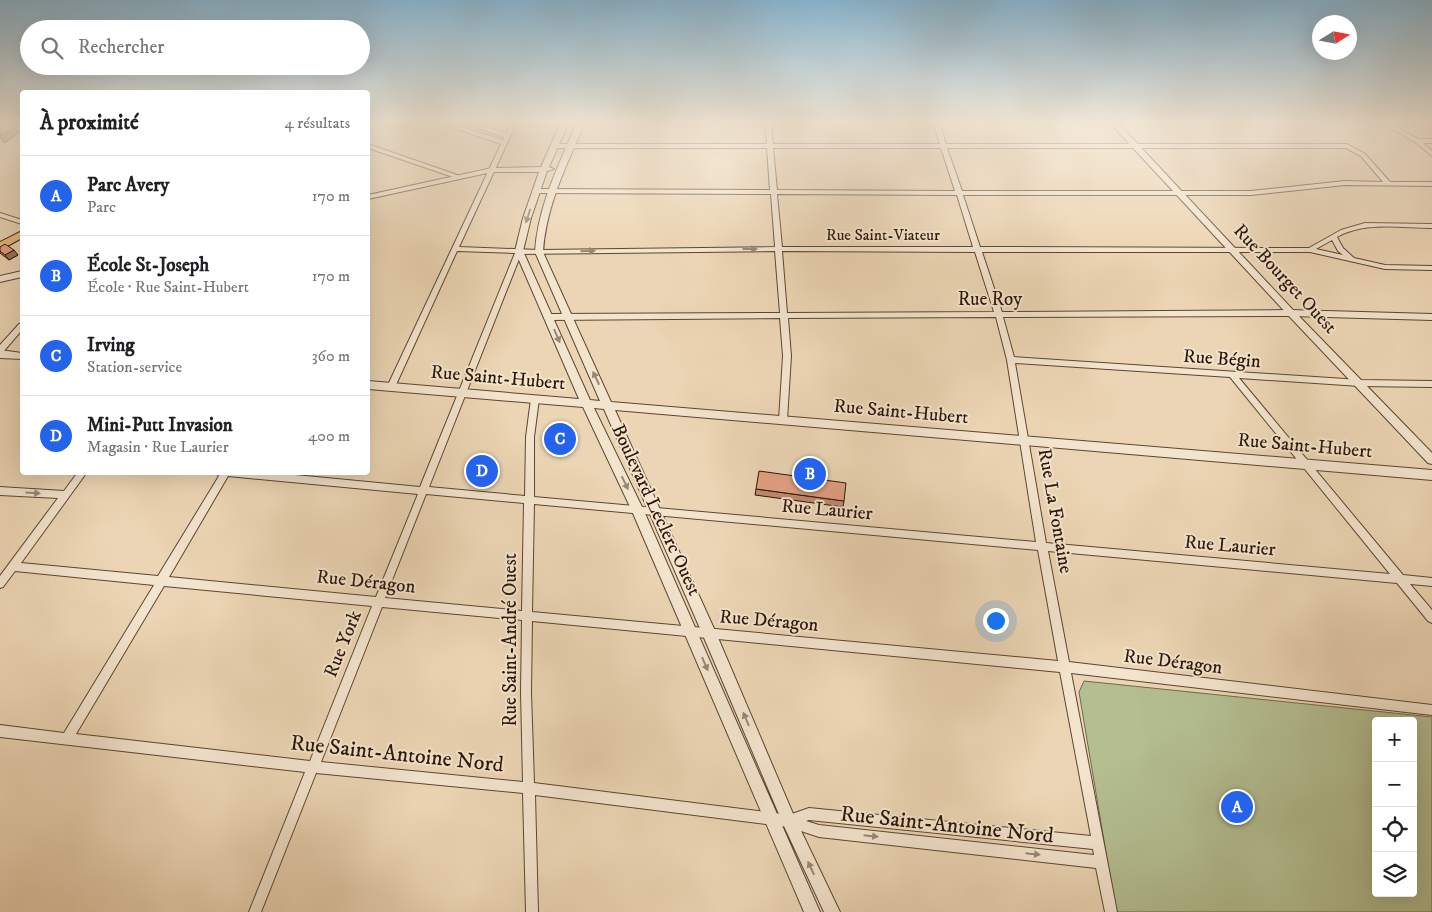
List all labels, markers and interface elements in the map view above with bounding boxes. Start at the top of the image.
north arrow [1312,15,1357,60]
search box [20,20,370,75]
icon: search [38,34,66,62]
text: Rechercher [78,36,164,59]
text: À proximité [40,110,139,136]
text: 4 résultats [285,113,350,133]
text: Parc Avery [87,174,169,197]
text: A [51,186,61,206]
text: 170 m [312,186,350,206]
text: Parc [87,197,116,217]
one-way arrow [523,209,531,224]
street label: Rue Bourget Ouest [1228,219,1342,339]
street label: Rue Saint-Viateur [826,225,940,245]
one-way arrow [743,245,759,253]
one-way arrow [580,247,596,255]
text: École St-Joseph [87,254,209,277]
text: B [51,266,61,286]
text: 170 m [312,266,350,286]
text: École · Rue Saint-Hubert [87,277,249,297]
street label: Rue Roy [958,288,1023,311]
one-way arrow [553,329,561,343]
text: Irving [87,334,135,357]
street label: Rue Bégin [1182,345,1262,373]
text: C [51,346,61,366]
text: 360 m [312,346,350,366]
text: Station-service [87,357,182,377]
street label: Rue Saint-Hubert [430,361,566,395]
one-way arrow [592,371,600,385]
street label: Rue Saint-Hubert [833,395,969,429]
text: Mini-Putt Invasion [87,414,233,437]
pin: C [544,420,576,458]
street label: Boulevard Leclerc Ouest [606,421,706,599]
text: D [50,426,62,446]
text: 400 m [308,426,350,446]
street label: Rue Saint-Hubert [1237,429,1373,463]
text: Magasin · Rue Laurier [87,437,229,457]
street label: Rue La Fontaine [1033,447,1077,575]
pin: D [466,452,498,490]
pin: B [794,455,826,493]
one-way arrow [621,476,629,490]
one-way arrow [25,489,41,497]
street label: Rue Laurier [780,495,874,525]
street label: Rue Laurier [1183,531,1277,561]
street label: Rue Saint-André Ouest [499,553,522,727]
street label: Rue Déragon [315,565,417,599]
street label: Rue Déragon [719,605,820,637]
street label: Rue York [319,607,367,681]
your location [983,608,1009,634]
street label: Rue Déragon [1122,645,1224,679]
one-way arrow [701,657,709,671]
one-way arrow [742,711,750,726]
map controls [1372,717,1417,897]
button: + [1372,717,1417,762]
street label: Rue Saint-Antoine Nord [289,729,505,779]
button: − [1372,762,1417,807]
pin: A [1221,788,1253,826]
street label: Rue Saint-Antoine Nord [839,800,1055,850]
button: locate [1372,807,1417,852]
one-way arrow [864,832,880,840]
one-way arrow [1025,850,1041,858]
button: layers [1372,852,1417,897]
one-way arrow [807,861,815,875]

